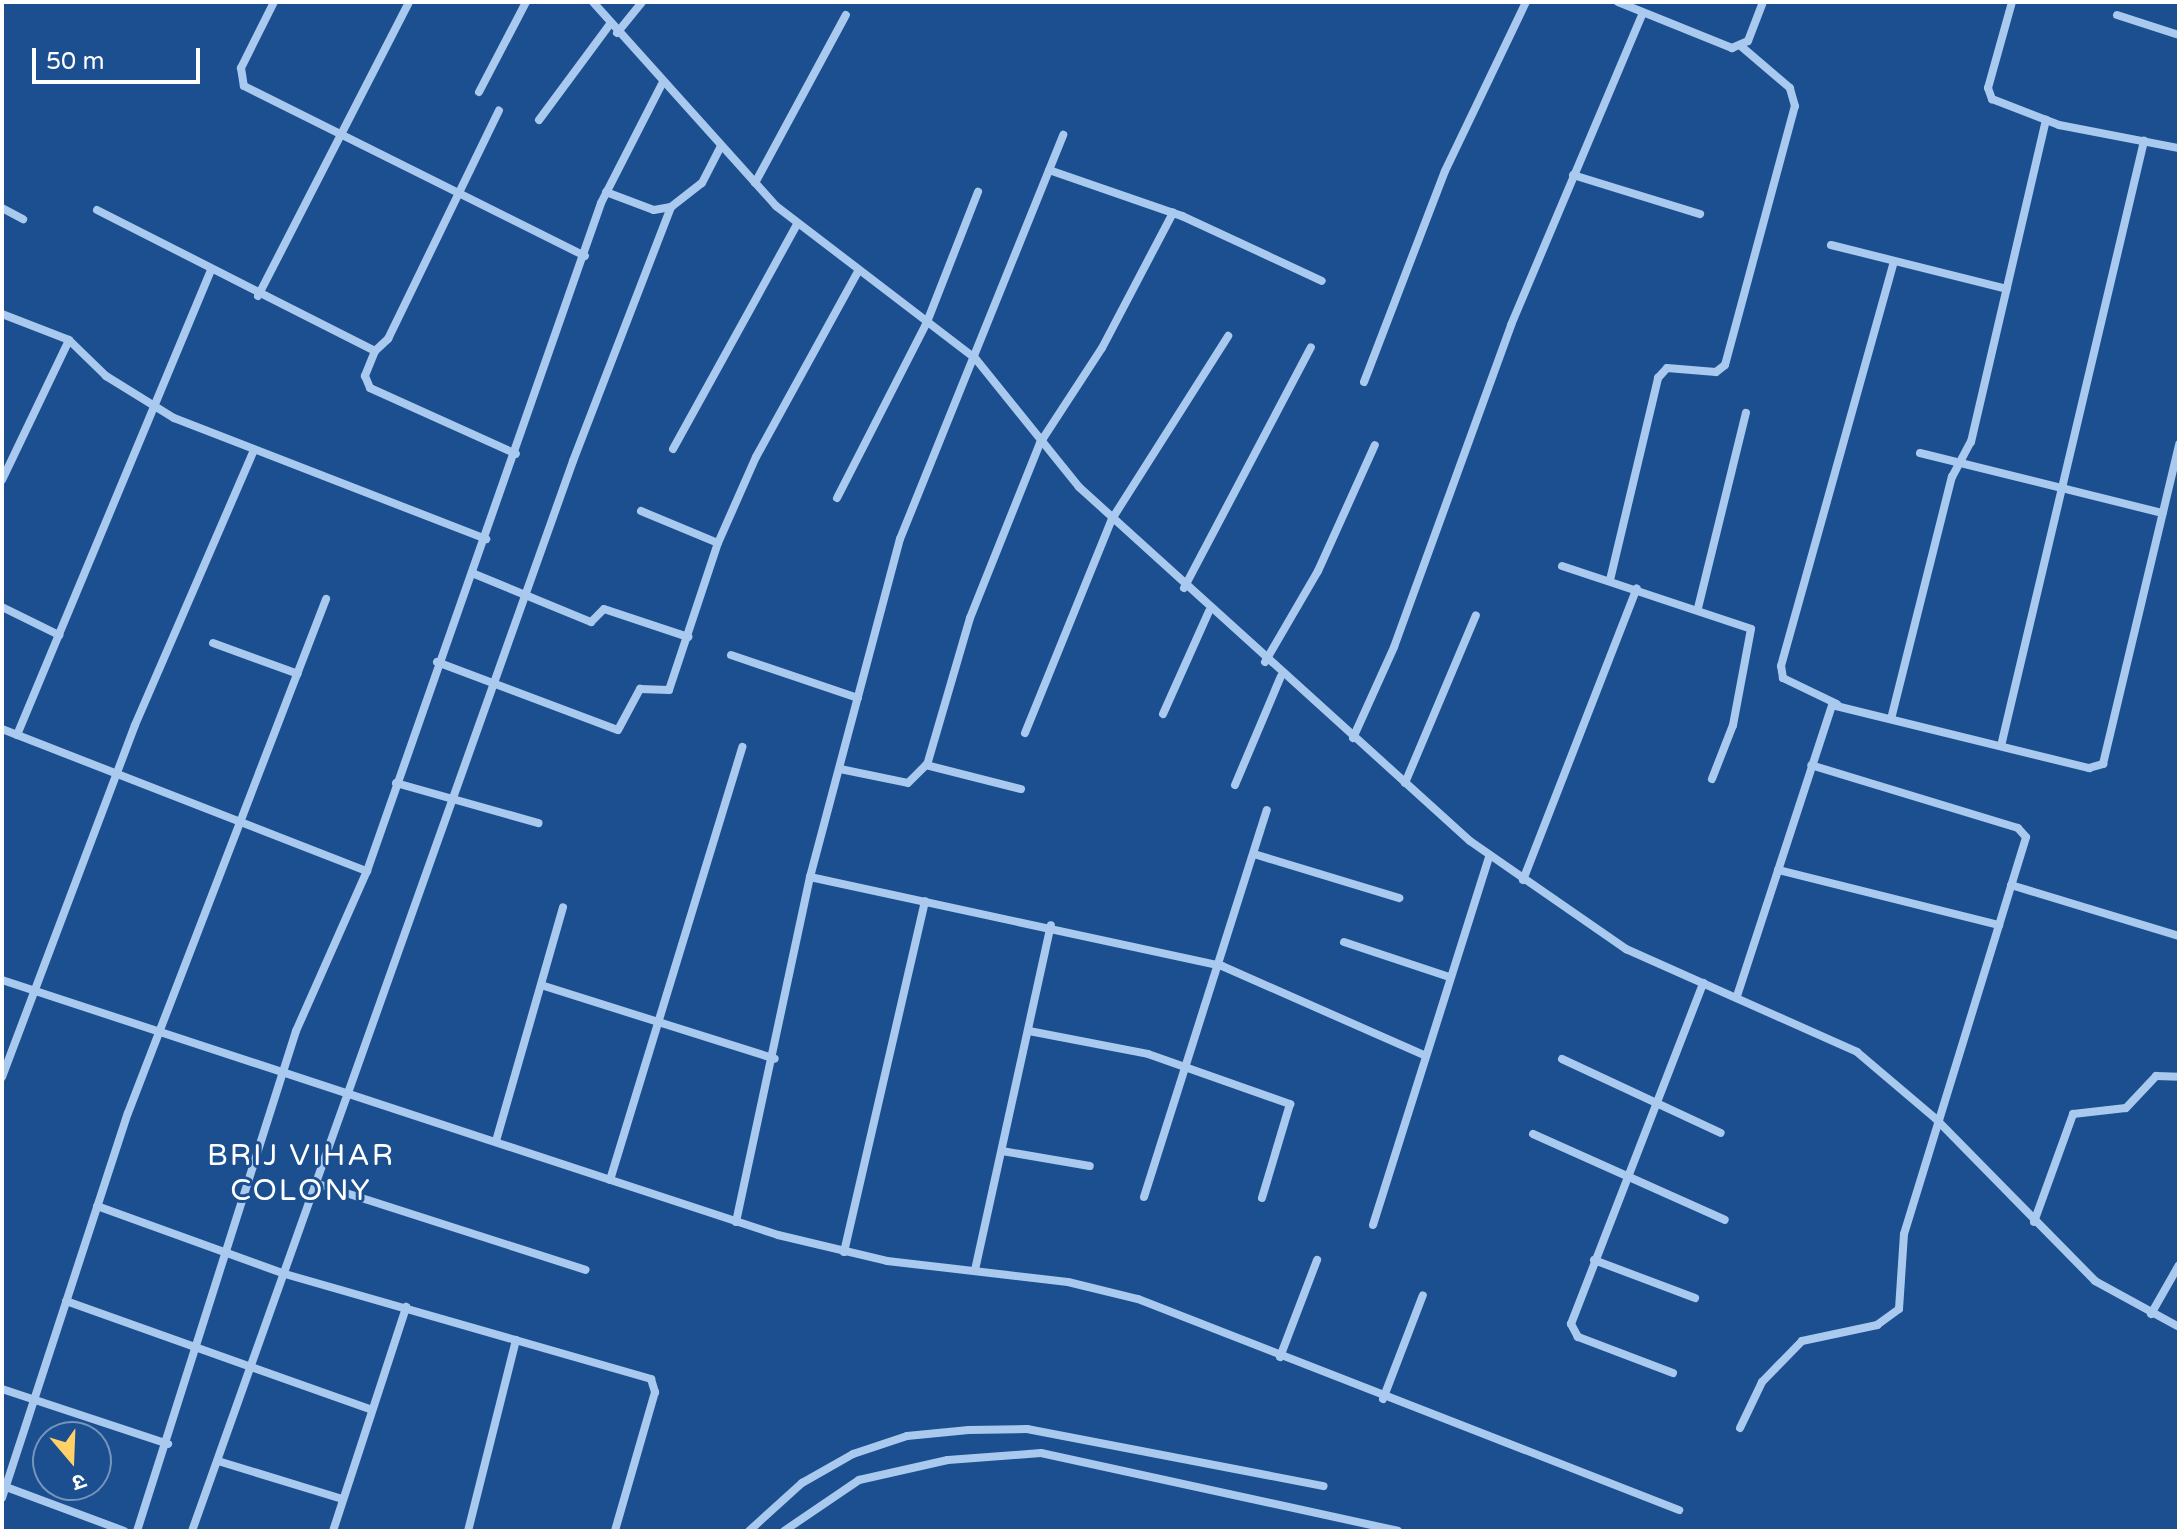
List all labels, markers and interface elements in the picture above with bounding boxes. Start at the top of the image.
scale bar [36,32,204,82]
text: 50 m [46,47,104,76]
district label: BRIJ VIHAR COLONY [207,1138,395,1208]
north arrow [32,1421,112,1501]
text: उ [69,1467,89,1496]

